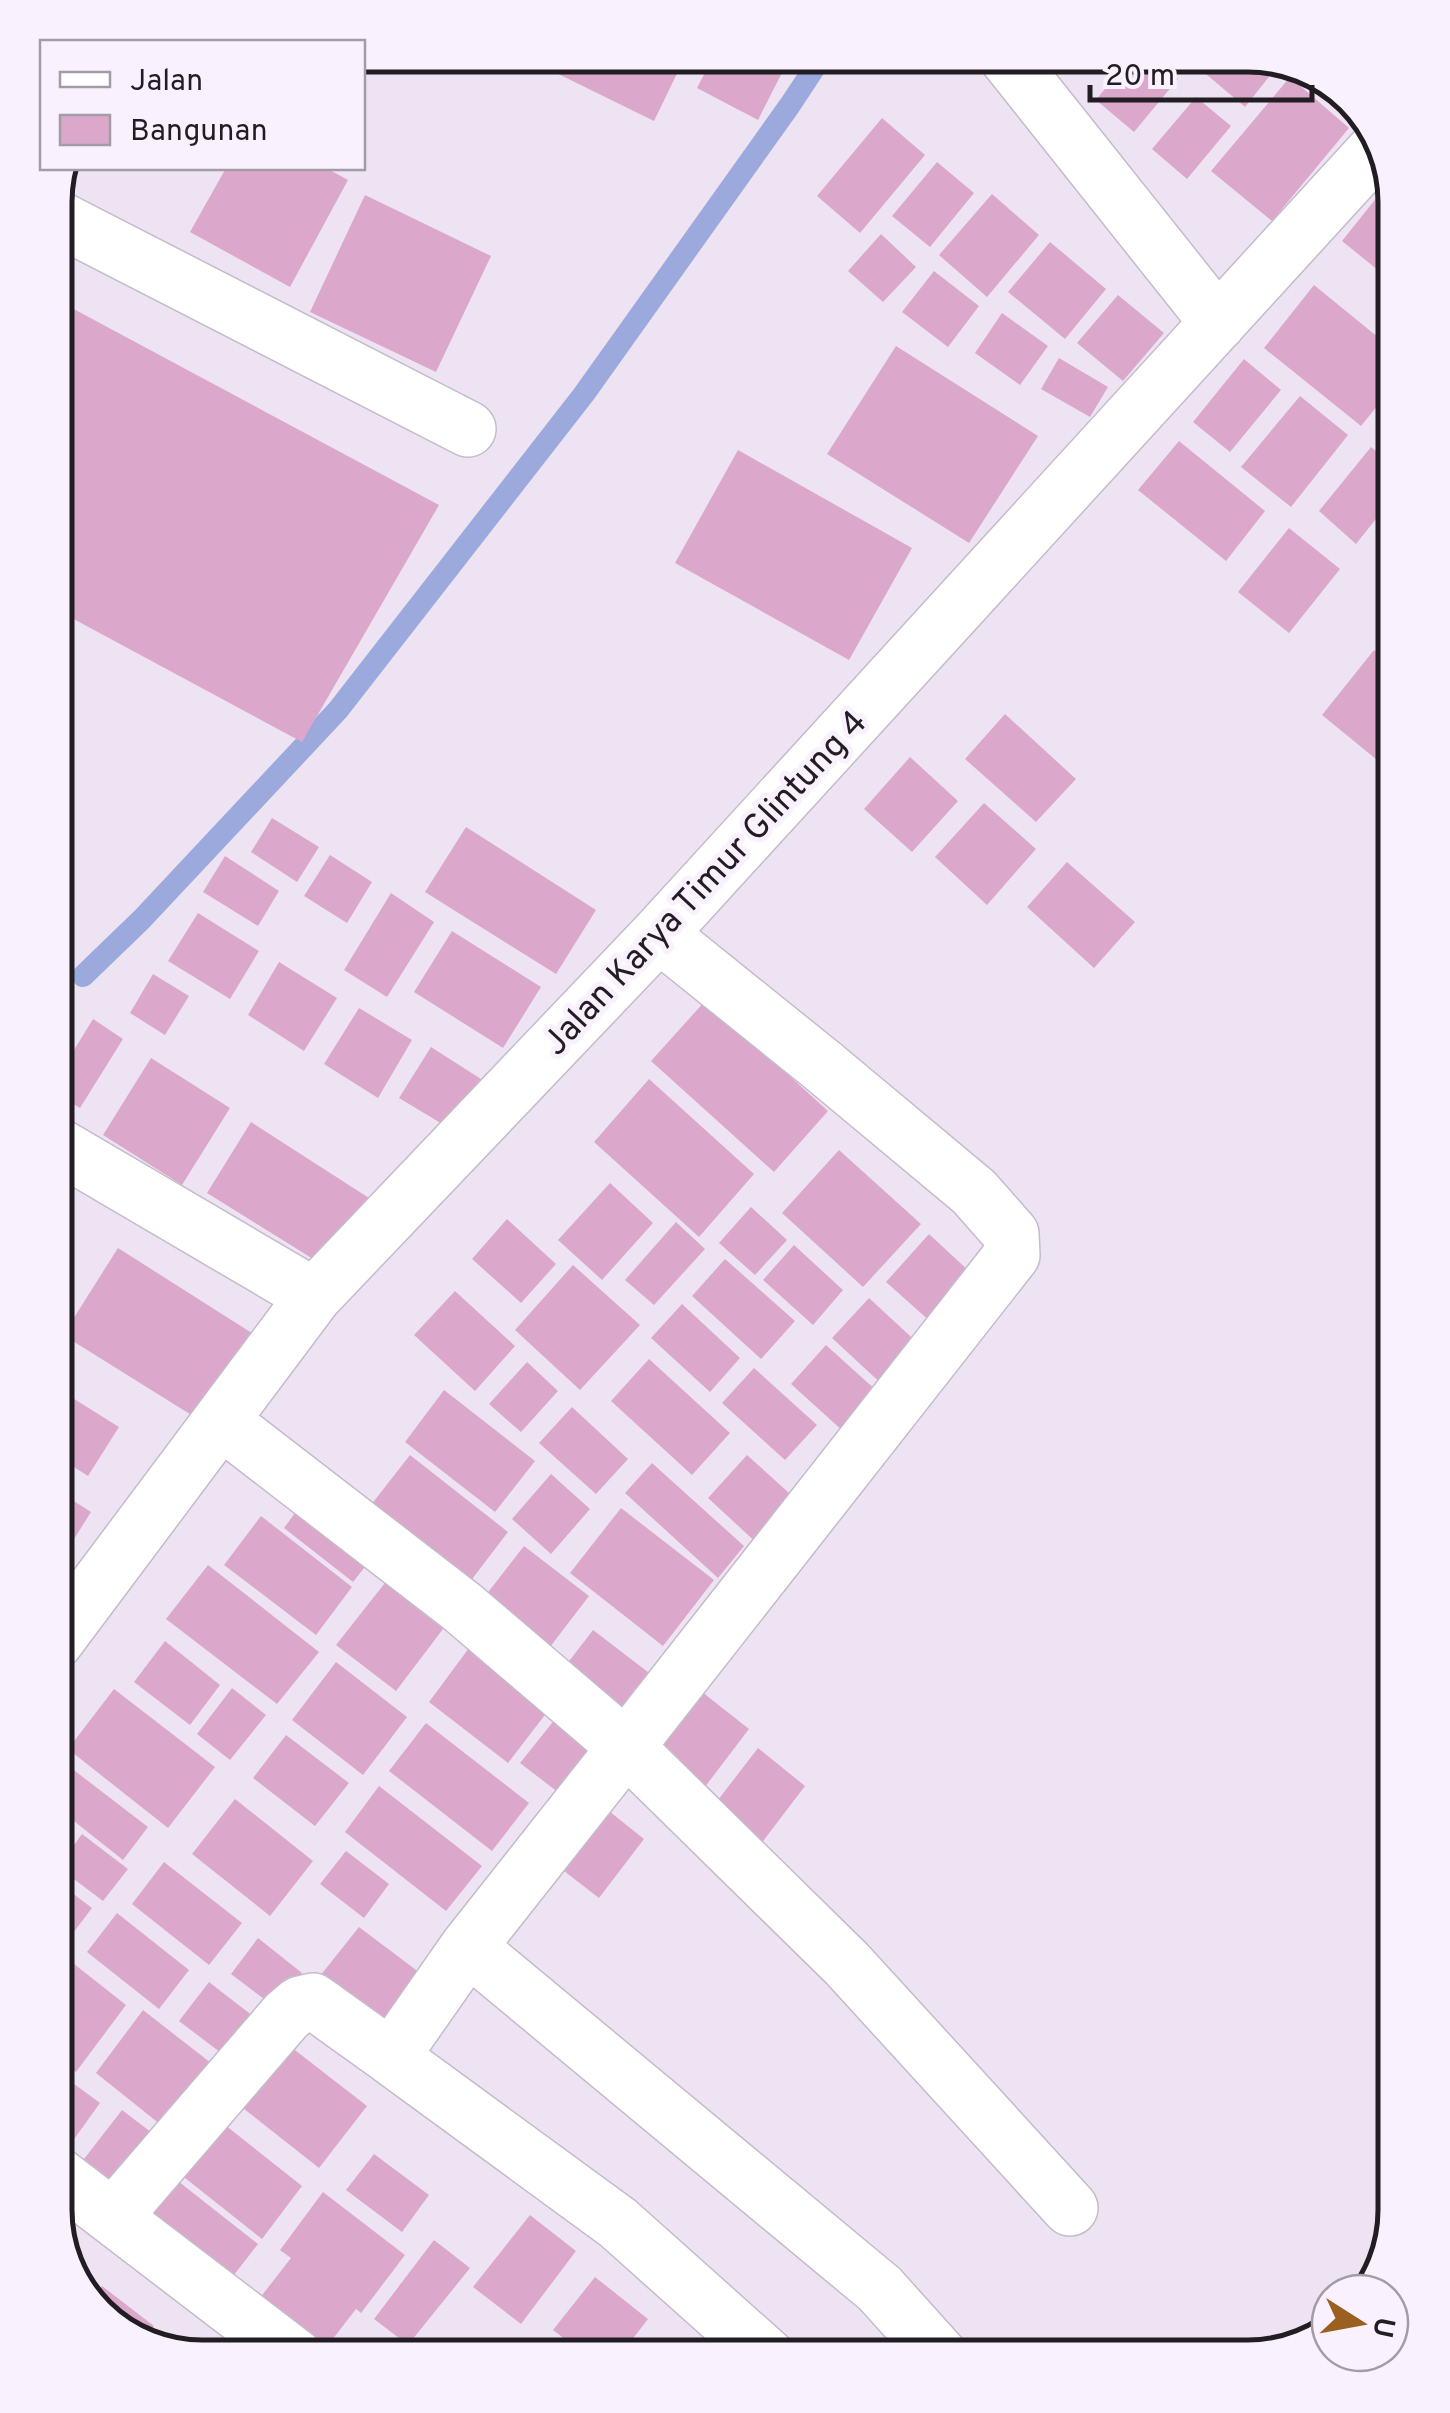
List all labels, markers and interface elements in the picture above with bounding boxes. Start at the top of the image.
legend [40,40,365,170]
scale bar [1090,40,1312,102]
text: 20 m [1105,59,1175,96]
text: Jalan [130,64,203,101]
text: Bangunan [130,114,268,151]
street label: Jalan Karya Timur Glintung 4 [535,702,878,1066]
north arrow [1310,2273,1410,2373]
text: U [1362,2314,1401,2340]

